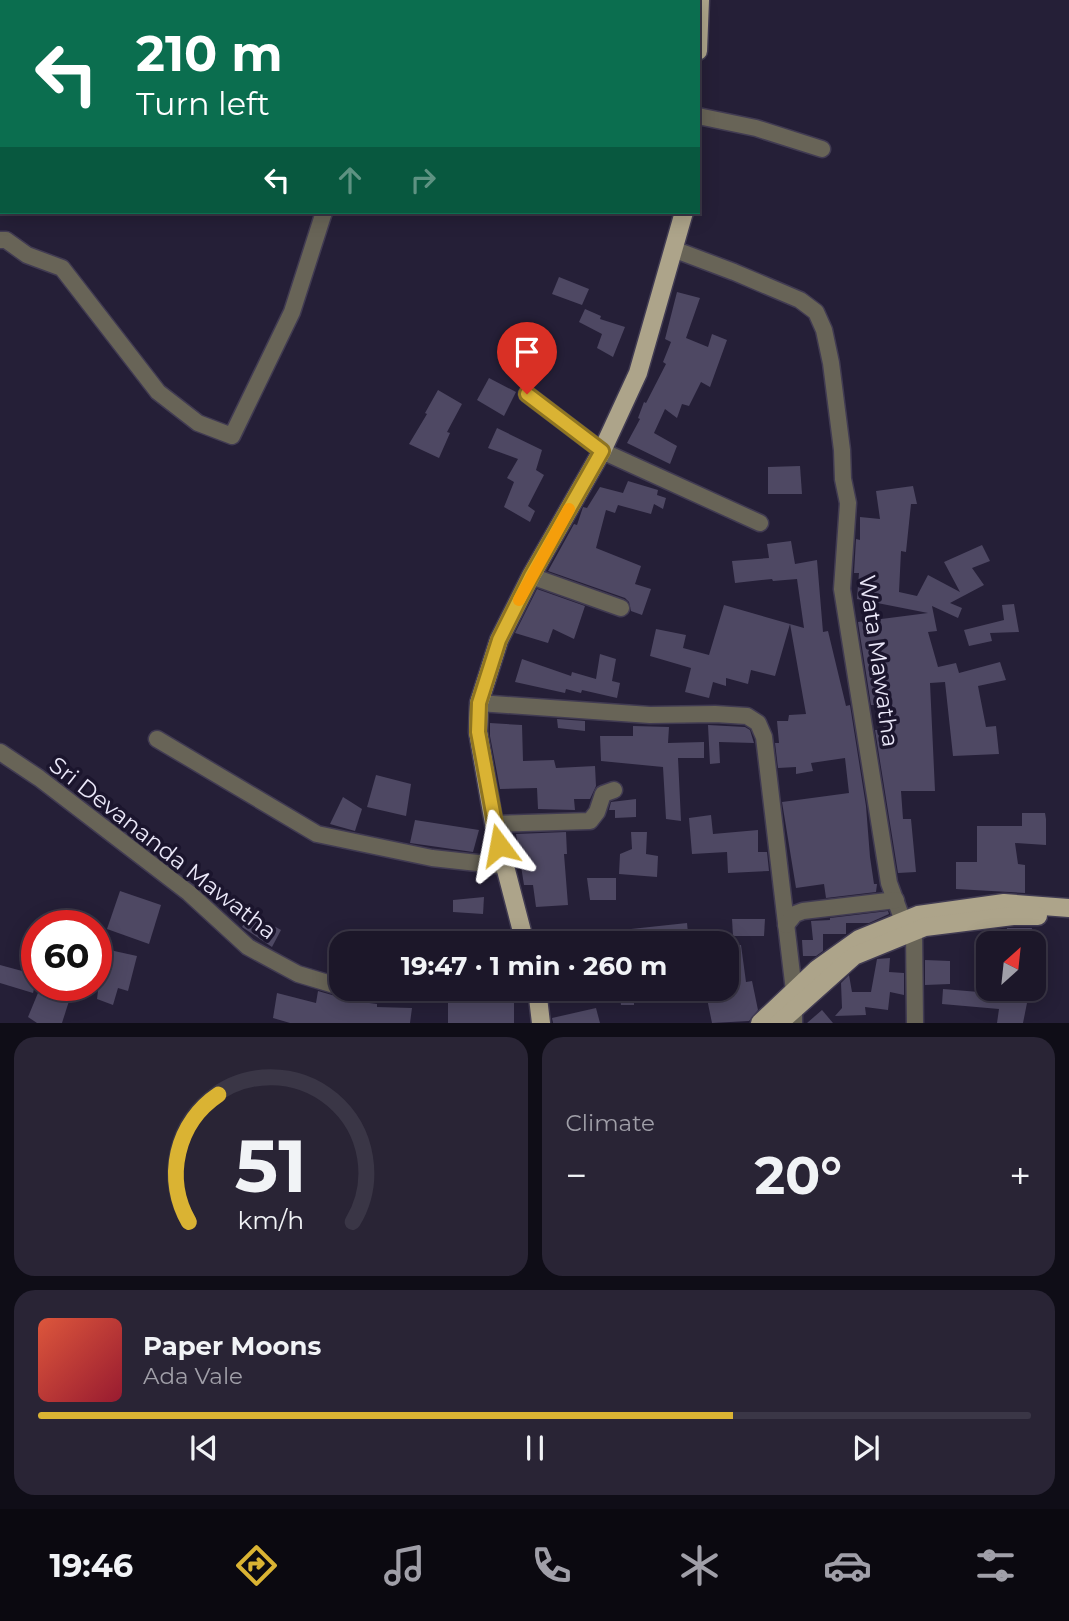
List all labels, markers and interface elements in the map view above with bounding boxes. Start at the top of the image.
text: 210 m [136,24,283,83]
icon: left [21,28,112,119]
text: Turn left [136,84,270,123]
icon: left [258,161,296,199]
icon: ahead [331,161,369,199]
icon: right [404,161,442,199]
pin [497,322,557,394]
icon: arrive [508,333,546,371]
street label: Wata Mawatha [853,573,905,749]
street label: Sri Devananda Mawatha [44,751,282,945]
position arrow [462,808,536,882]
speed limit sign: 60 [21,910,112,1001]
north arrow [976,931,1046,1001]
map controls [976,931,1046,1001]
text: 19:47 · 1 min · 260 m [401,950,667,982]
text: Climate [566,1109,655,1137]
text: 51 [235,1123,307,1211]
text: 20° [754,1144,842,1207]
text: − [566,1152,587,1199]
text: + [1009,1152,1031,1199]
text: km/h [237,1205,304,1235]
text: Paper Moons [143,1330,321,1362]
text: Ada Vale [143,1362,243,1390]
icon: previous [185,1429,223,1467]
icon: pause [516,1429,554,1467]
icon: next [847,1429,885,1467]
icon: directions [232,1541,281,1590]
icon: music [380,1541,429,1590]
icon: phone [527,1541,576,1590]
icon: climate [675,1541,724,1590]
icon: car [823,1541,872,1590]
icon: filters [971,1541,1020,1590]
text: 19:46 [49,1546,133,1585]

